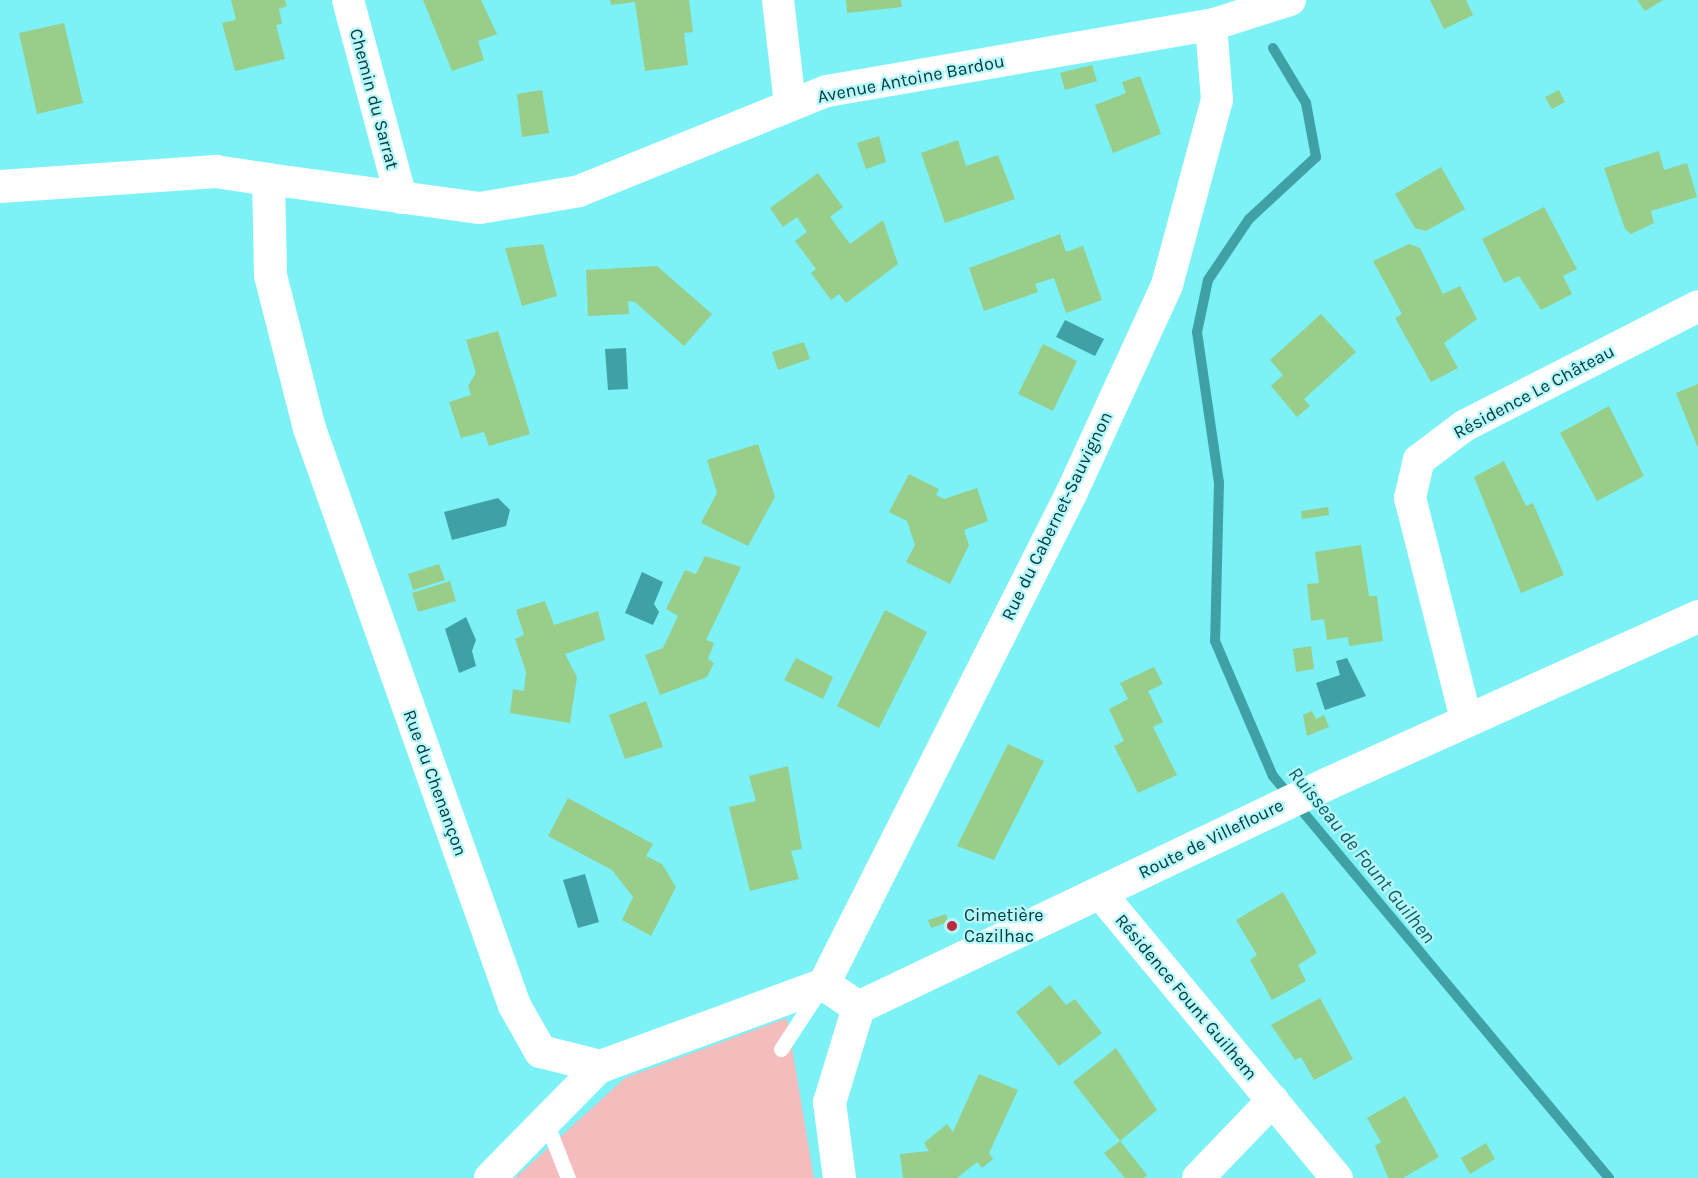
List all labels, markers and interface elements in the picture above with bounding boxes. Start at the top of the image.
street label: Chemin du Sarrat [345,26,403,172]
street label: Avenue Antoine Bardou [816,50,1006,108]
street label: Résidence Le Château [1450,340,1618,444]
street label: Rue du Cabernet-Sauvignon [997,408,1117,624]
street label: Rue du Chenançon [399,707,471,859]
water label: Ruisseau de Fount Guilhen [1283,762,1441,948]
street label: Route de Villefloure [1135,795,1287,883]
place label: Cimetière Cazilhac [964,905,1044,948]
street label: Résidence Fount Guilhem [1110,910,1262,1084]
marker: Cimetière Cazilhac [945,919,959,933]

